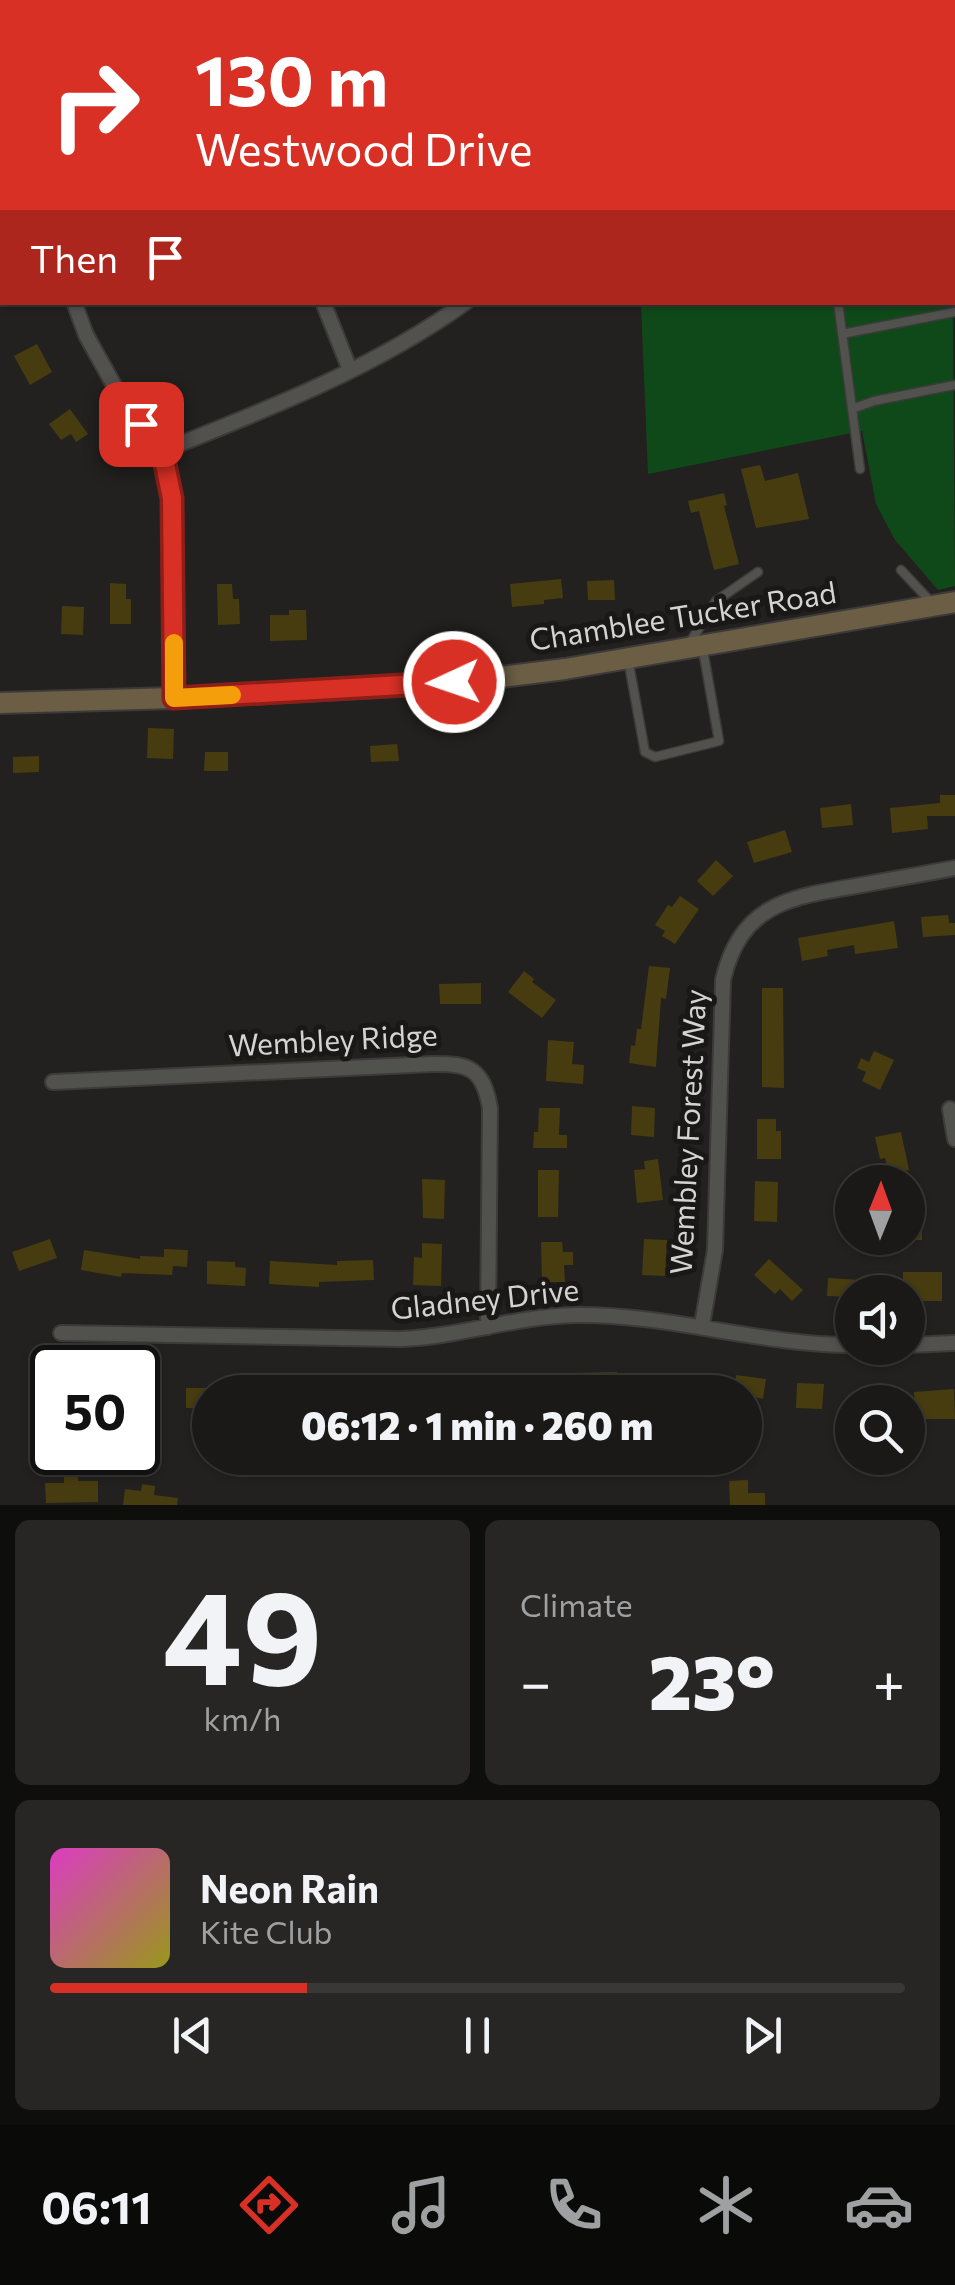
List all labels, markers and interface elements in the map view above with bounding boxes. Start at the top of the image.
text: 130 m [195,35,388,120]
icon: right [30,40,160,170]
text: Westwood Drive [195,120,533,175]
icon: arrive [138,230,193,285]
text: Then [30,234,118,281]
pin [99,382,184,467]
icon: arrive [114,397,169,452]
street label: Chamblee Tucker Road [527,572,839,657]
position arrow [402,630,506,734]
street label: Wembley Forest Way [661,988,712,1276]
street label: Wembley Ridge [227,1015,438,1062]
north arrow [835,1165,925,1255]
map controls [835,1165,925,1475]
street label: Gladney Drive [389,1269,581,1326]
button: sound [835,1275,925,1365]
speed limit sign: 50 [30,1345,160,1475]
button: search [835,1385,925,1475]
text: 06:12 · 1 min · 260 m [301,1401,653,1448]
text: 49 [163,1553,322,1712]
text: Climate [520,1584,633,1624]
text: 23° [649,1634,775,1725]
text: − [520,1647,551,1714]
text: + [873,1647,905,1714]
text: km/h [204,1698,281,1738]
text: Neon Rain [200,1864,379,1911]
text: Kite Club [200,1911,332,1951]
icon: previous [165,2008,220,2063]
icon: pause [450,2008,505,2063]
icon: next [735,2008,790,2063]
icon: directions [234,2170,304,2240]
icon: music [386,2170,456,2240]
icon: phone [539,2170,609,2240]
icon: climate [691,2170,761,2240]
icon: car [844,2170,914,2240]
text: 06:11 [41,2178,152,2233]

